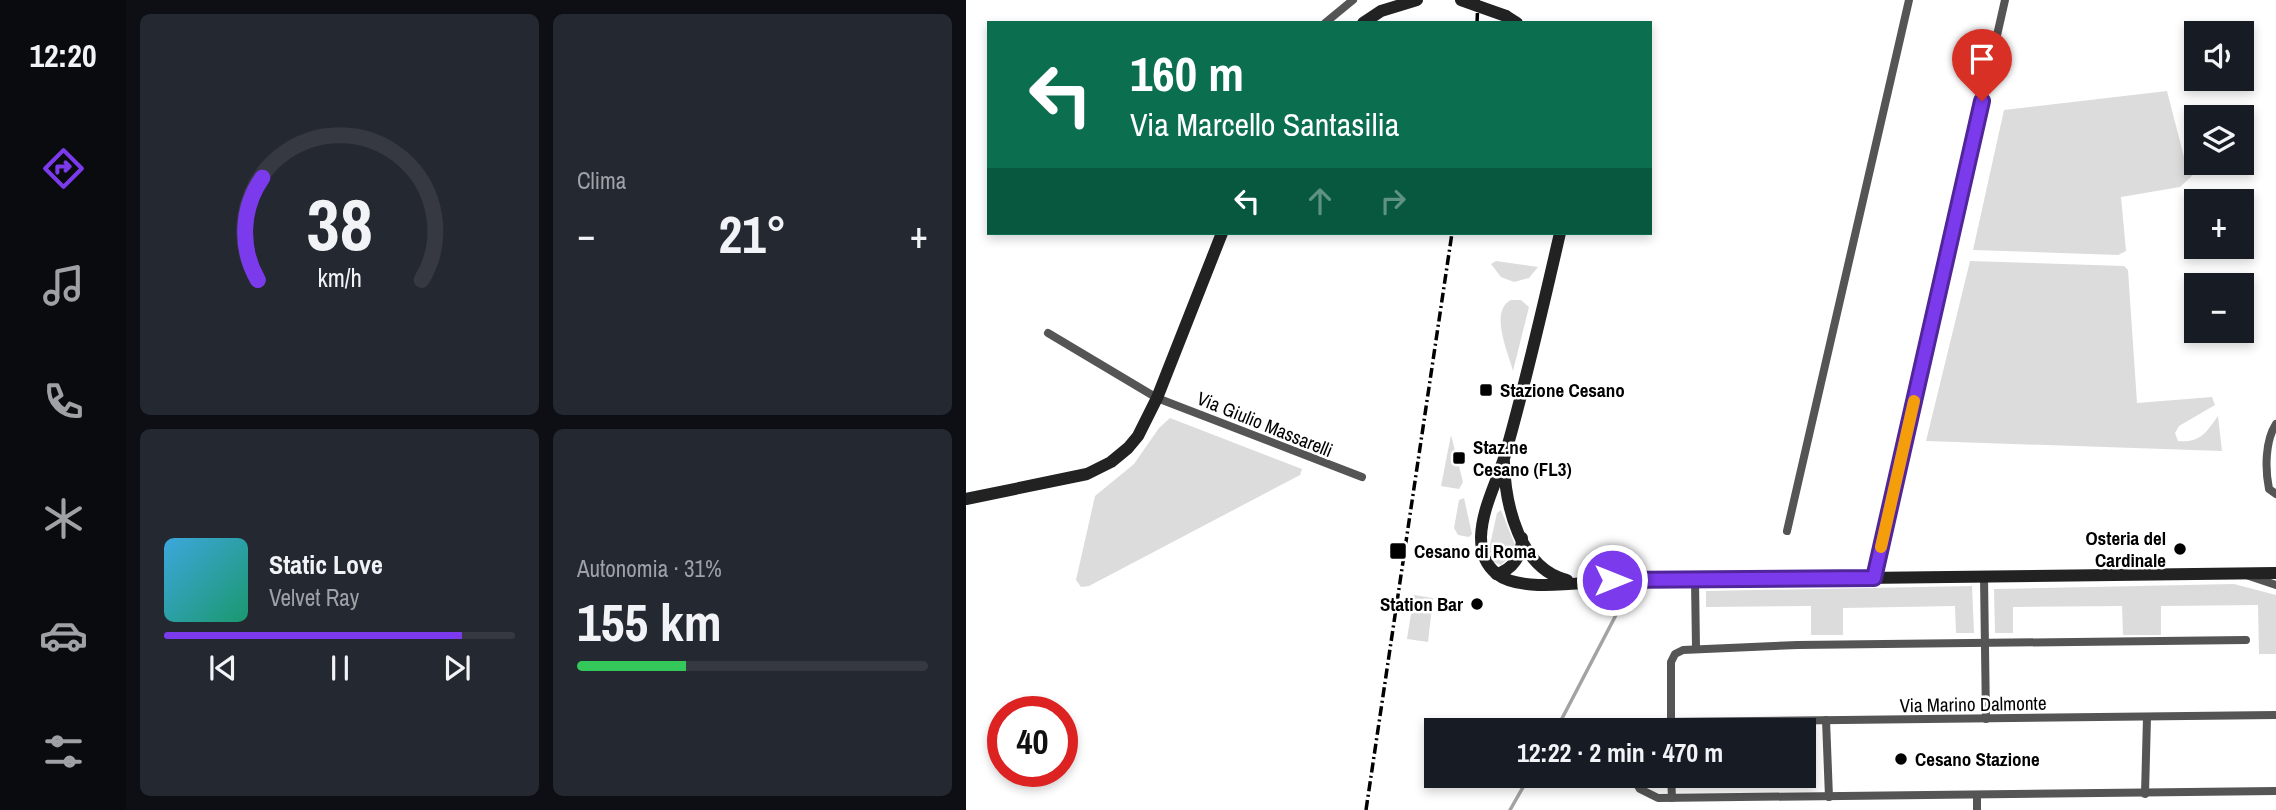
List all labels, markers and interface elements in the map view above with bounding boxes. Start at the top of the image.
map controls [2184,21,2254,343]
button: sound [2184,21,2254,91]
pin [1952,29,2012,101]
text: 12:20 [29,34,97,77]
text: 160 m [1130,40,1244,106]
icon: arrive [1963,40,2001,78]
icon: left [1015,49,1106,140]
text: Via Marcello Santasilia [1130,103,1399,146]
button: layers [2184,105,2254,175]
icon: directions [39,144,88,193]
text: Clima [577,165,626,196]
text: 38 [306,176,373,274]
icon: left [1228,182,1266,220]
icon: ahead [1301,182,1339,220]
icon: right [1374,182,1412,220]
button: + [2184,189,2254,259]
text: 21° [718,199,787,269]
text: − [577,209,595,260]
text: + [910,209,928,260]
icon: music [39,261,88,310]
text: km/h [317,261,362,295]
button: − [2184,273,2254,343]
icon: phone [39,377,88,426]
place label: Stazione Cesano [1500,377,1625,403]
marker: Stazione Cesano [1478,382,1494,398]
street label: Via Giulio Massarelli [1193,385,1337,463]
place label: Staz.ne Cesano (FL3) [1473,434,1572,482]
marker: Staz.ne Cesano (FL3) [1451,450,1467,466]
icon: climate [39,494,88,543]
place label: Osteria del Cardinale [2085,525,2166,573]
place label: Cesano di Roma [1414,538,1536,564]
marker: Cesano di Roma [1388,541,1408,561]
marker: Osteria del Cardinale [2172,541,2188,557]
position arrow [1575,543,1649,617]
text: Static Love [269,547,383,582]
text: Autonomia · 31% [577,553,722,584]
text: Velvet Ray [269,582,359,613]
text: 155 km [577,587,722,657]
place label: Station Bar [1380,591,1463,617]
marker: Station Bar [1469,596,1485,612]
icon: car [39,611,88,660]
icon: previous [204,649,242,687]
icon: pause [321,649,359,687]
icon: next [438,649,476,687]
street label: Via Marino Dalmonte [1899,690,2047,718]
speed limit sign: 40 [987,696,1078,787]
icon: filters [39,727,88,776]
text: 12:22 · 2 min · 470 m [1517,735,1723,770]
place label: Cesano Stazione [1915,746,2040,772]
marker: Cesano Stazione [1893,751,1909,767]

